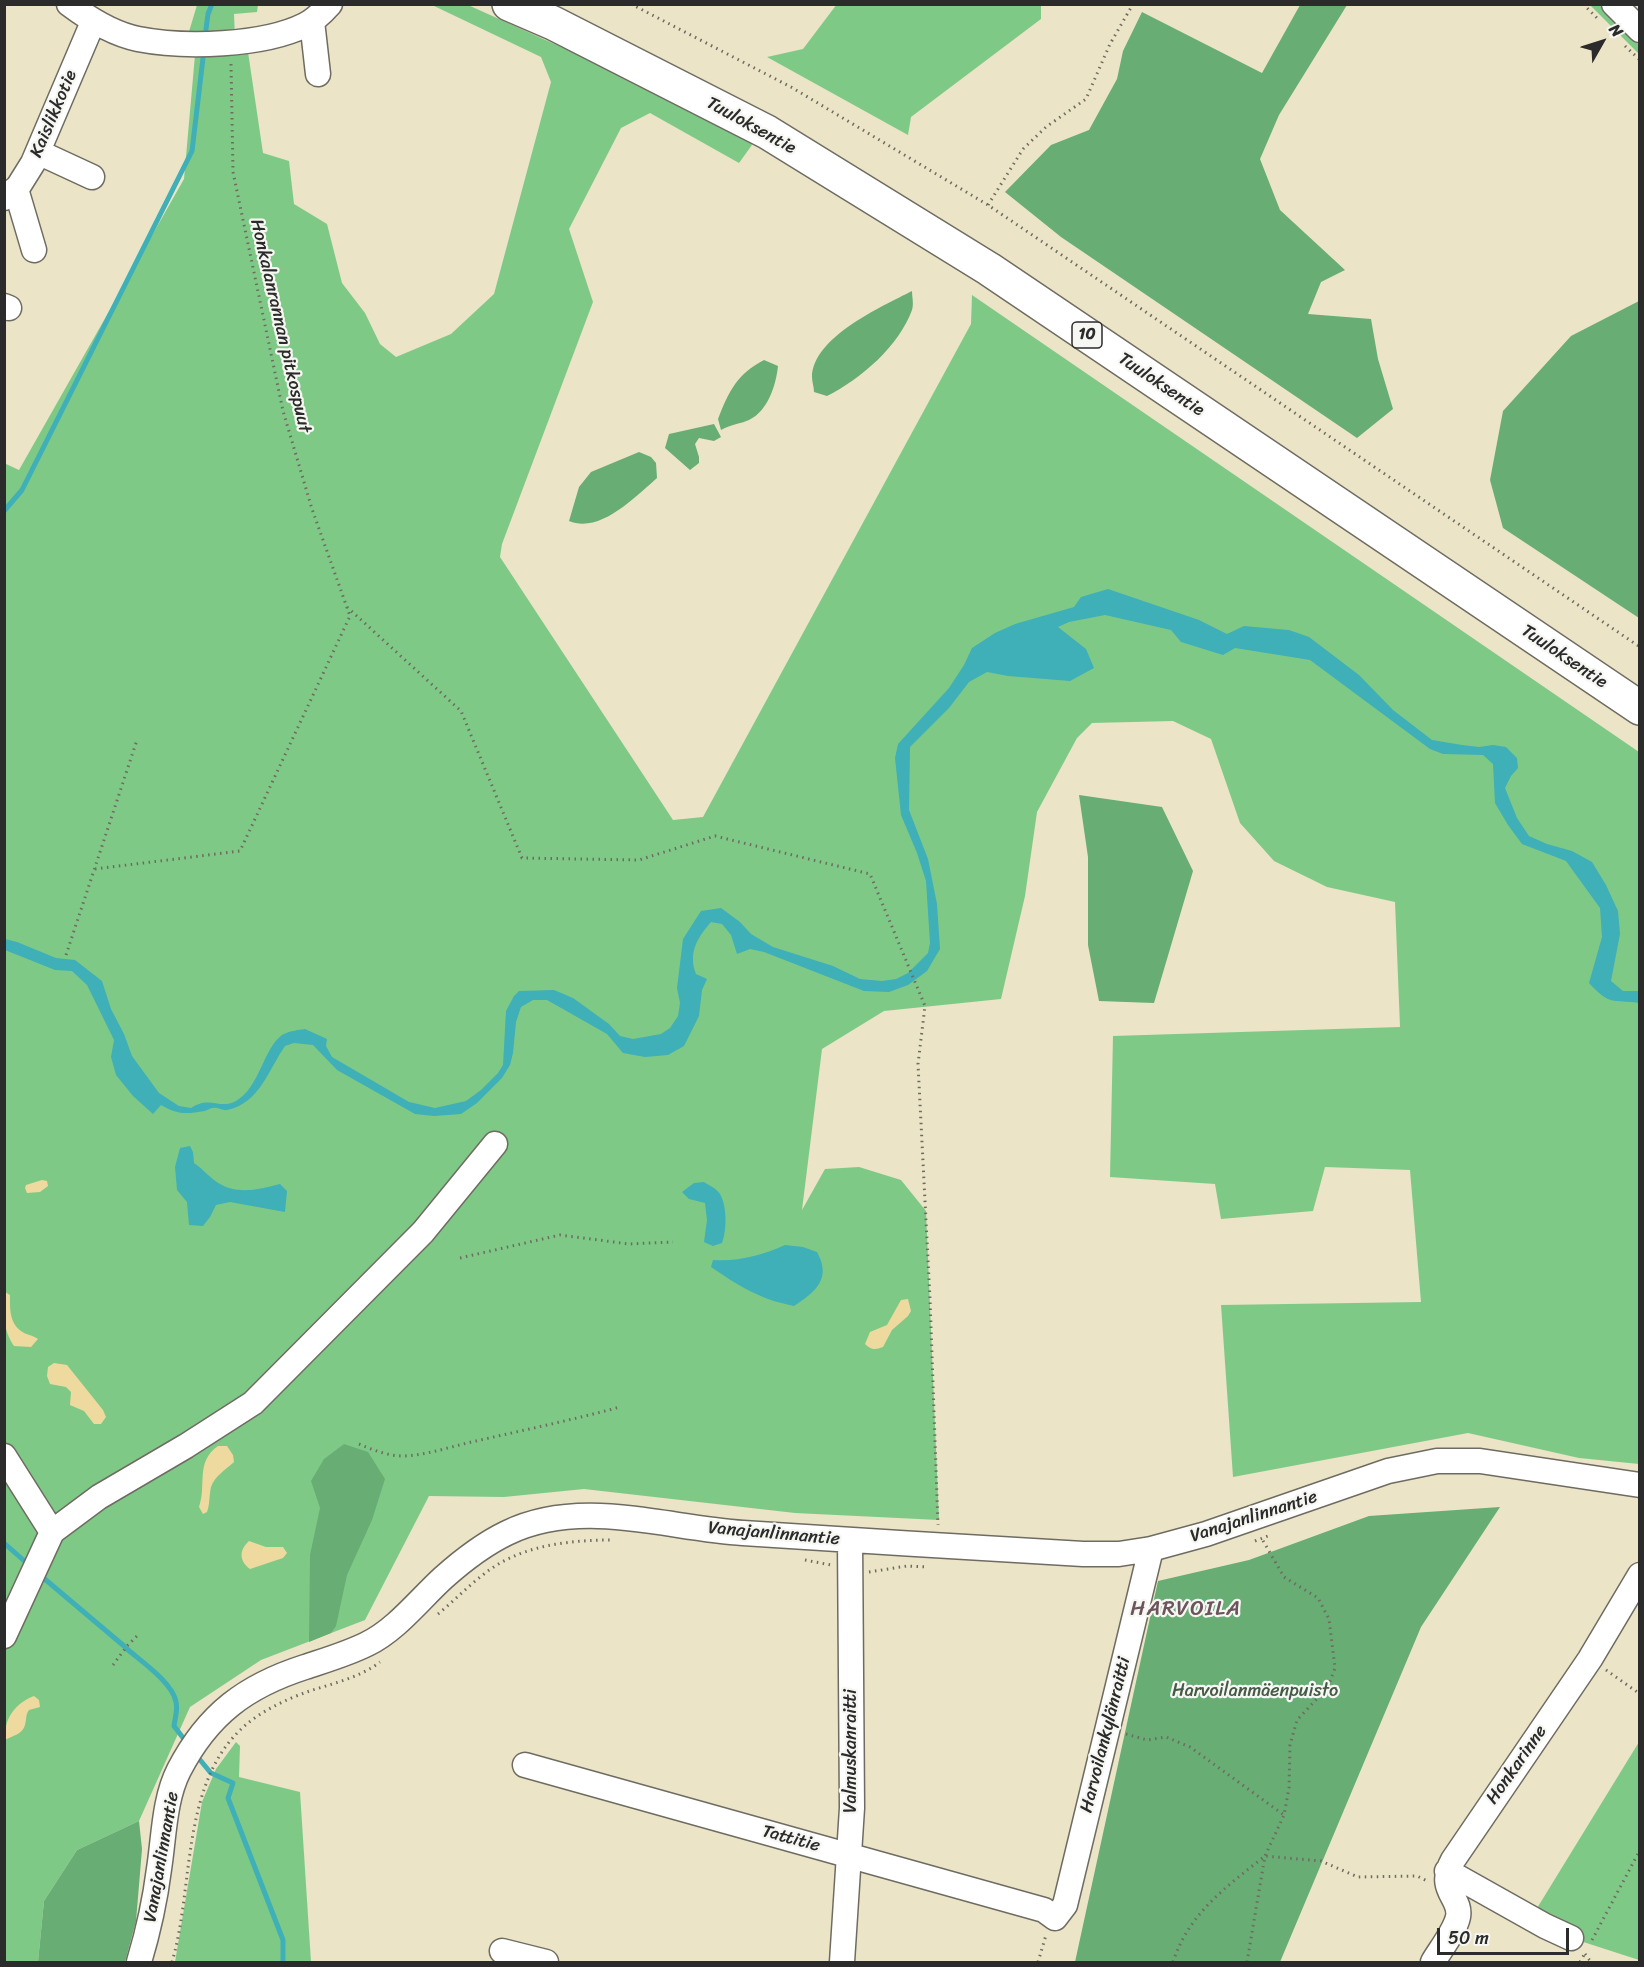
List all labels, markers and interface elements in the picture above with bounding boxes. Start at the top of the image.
north arrow [1572,12,1632,72]
text: N [1602,17,1631,44]
street label: Kaislikkotie [26,67,82,161]
street label: Tuuloksentie [702,93,800,159]
street label: Honkalanrannan pitkospuut [245,217,315,435]
road number: 10 [1072,322,1102,348]
street label: Tuuloksentie [1114,348,1208,422]
street label: Tuuloksentie [1517,620,1611,694]
street label: Vanajanlinnantie [1188,1486,1320,1548]
street label: Vanajanlinnantie [707,1517,841,1551]
district label: HARVOILA [1131,1597,1241,1623]
street label: Harvoilankylänraitti [1076,1655,1136,1815]
park label: Harvoilanmäenpuisto [1172,1680,1338,1702]
street label: Valmuskanraitti [840,1689,862,1813]
street label: Honkarinne [1482,1721,1552,1809]
street label: Vanajanlinnantie [140,1790,184,1924]
street label: Tattitie [760,1821,822,1857]
scale bar [1440,1916,1572,1954]
text: 50 m [1448,1922,1489,1954]

